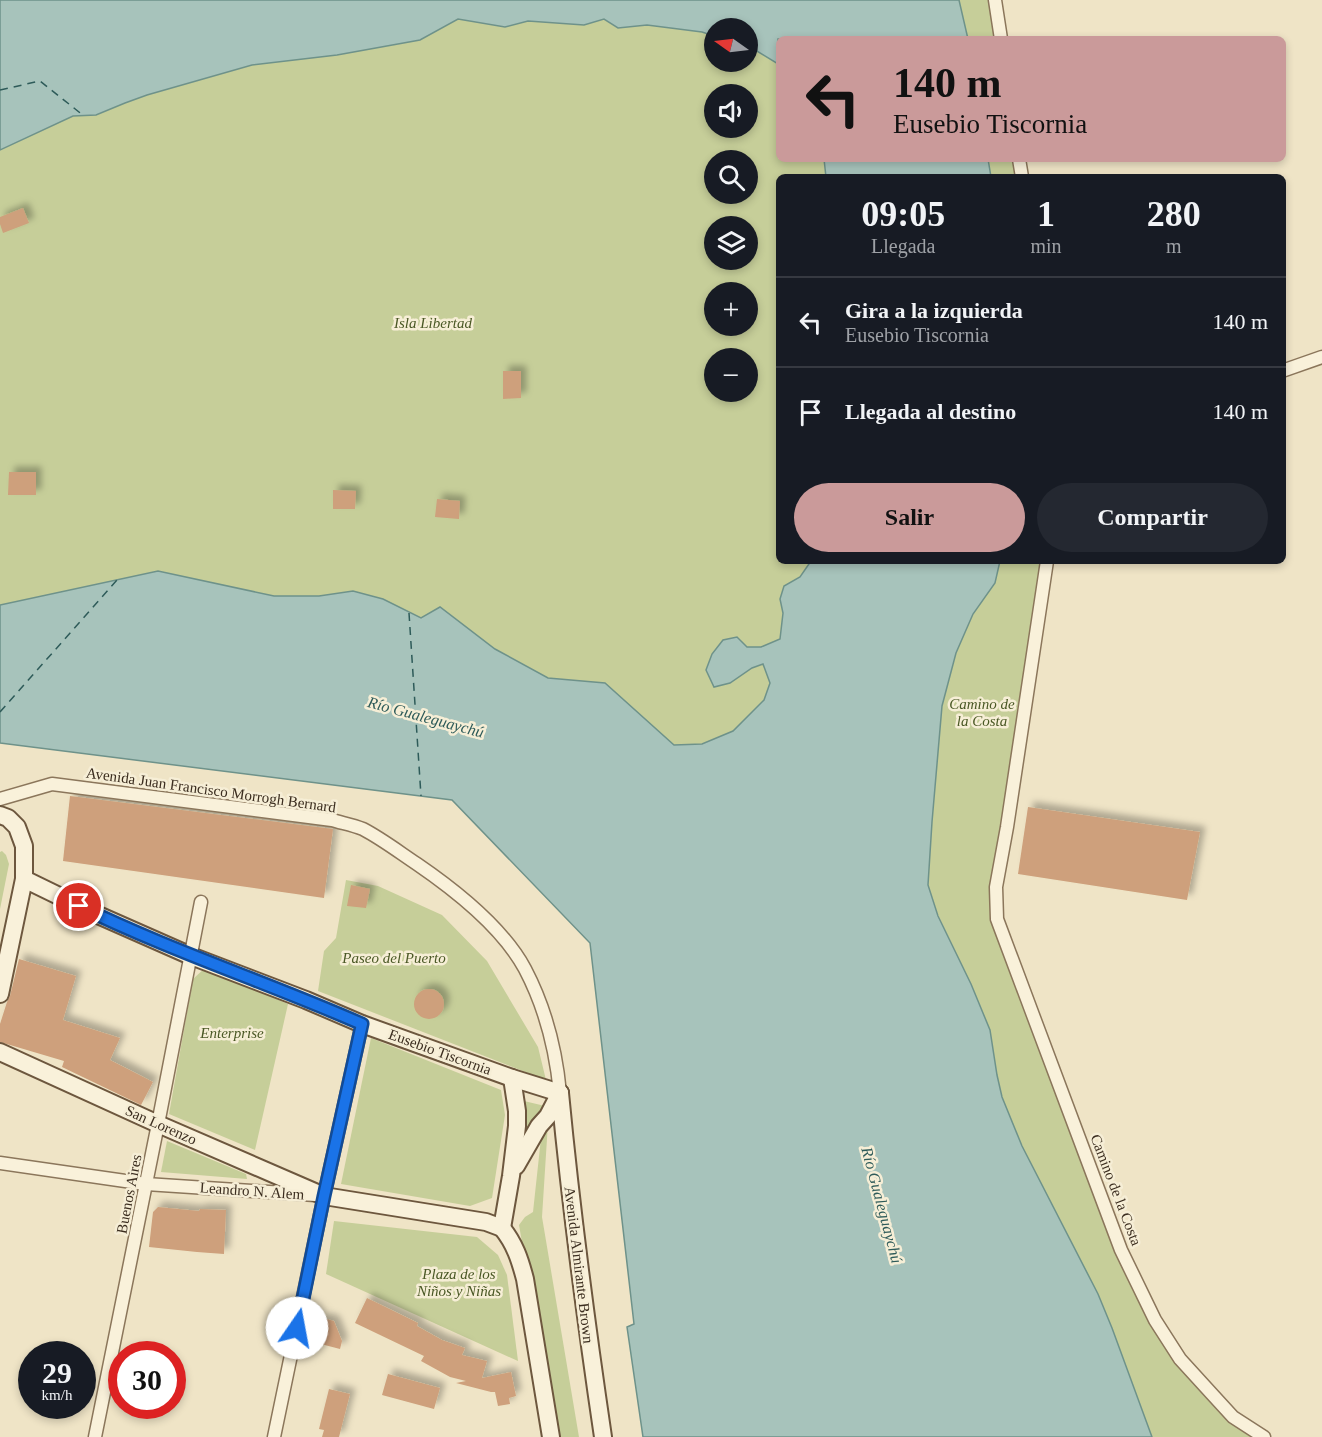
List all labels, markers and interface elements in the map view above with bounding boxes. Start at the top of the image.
north arrow [704,18,758,72]
map controls [704,18,758,402]
icon: left [794,60,872,138]
text: 140 m [893,60,1002,106]
button: sound [704,84,758,138]
text: Eusebio Tiscornia [893,109,1087,139]
button: search [704,150,758,204]
text: 09:05 [861,194,945,234]
text: 1 [1037,194,1055,234]
text: 280 [1147,194,1201,234]
button: layers [704,216,758,270]
text: Llegada [871,235,935,257]
text: min [1030,235,1062,257]
text: m [1166,235,1182,257]
button: + [704,282,758,336]
text: Gira a la izquierda [845,298,1023,323]
icon: left [794,306,827,339]
text: 140 m [1212,309,1268,334]
park label: Isla Libertad [393,315,472,331]
text: Eusebio Tiscornia [845,324,989,346]
button: − [704,348,758,402]
icon: arrive [794,396,827,429]
text: Llegada al destino [845,399,1016,424]
text: 140 m [1212,399,1268,424]
button: Salir [794,483,1025,552]
button: Compartir [1037,483,1268,552]
water label: Río Gualeguaychú [365,693,486,742]
park label: Camino de la Costa [949,696,1015,729]
street label: Avenida Juan Francisco Morrogh Bernard [85,765,337,816]
pin [53,880,104,931]
icon: arrive [62,889,95,922]
park label: Paseo del Puerto [341,950,446,966]
park label: Enterprise [199,1025,264,1041]
street label: Eusebio Tiscornia [387,1026,494,1078]
street label: San Lorenzo [123,1102,199,1148]
street label: Camino de la Costa [1087,1132,1145,1248]
water label: Río Gualeguaychú [857,1144,906,1265]
street label: Buenos Aires [113,1153,145,1235]
street label: Leandro N. Alem [199,1179,305,1203]
street label: Avenida Almirante Brown [561,1186,597,1345]
park label: Plaza de los Niños y Niñas [416,1266,501,1299]
position arrow [265,1296,329,1360]
speed limit sign: 30 [108,1341,186,1419]
text: 29 [42,1356,72,1389]
text: km/h [42,1387,72,1403]

